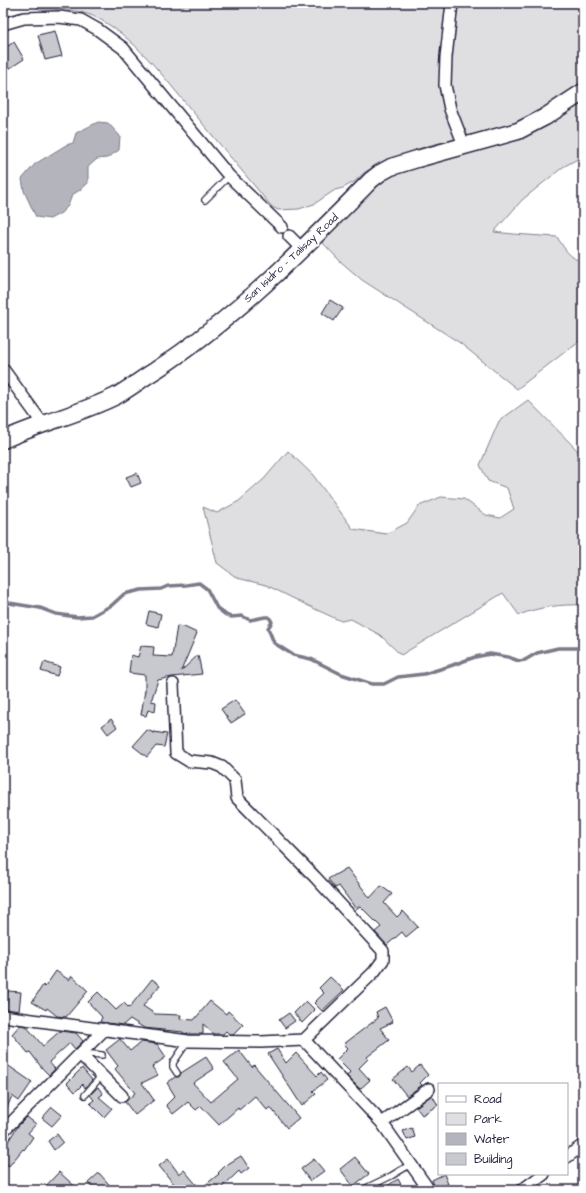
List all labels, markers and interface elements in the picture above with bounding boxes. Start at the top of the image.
street label: San Isidro - Talisay Road [240,210,342,307]
legend [438,1083,568,1175]
text: Road [474,1091,502,1108]
text: Park [474,1111,502,1128]
text: Water [474,1131,510,1148]
text: Building [474,1151,512,1169]

